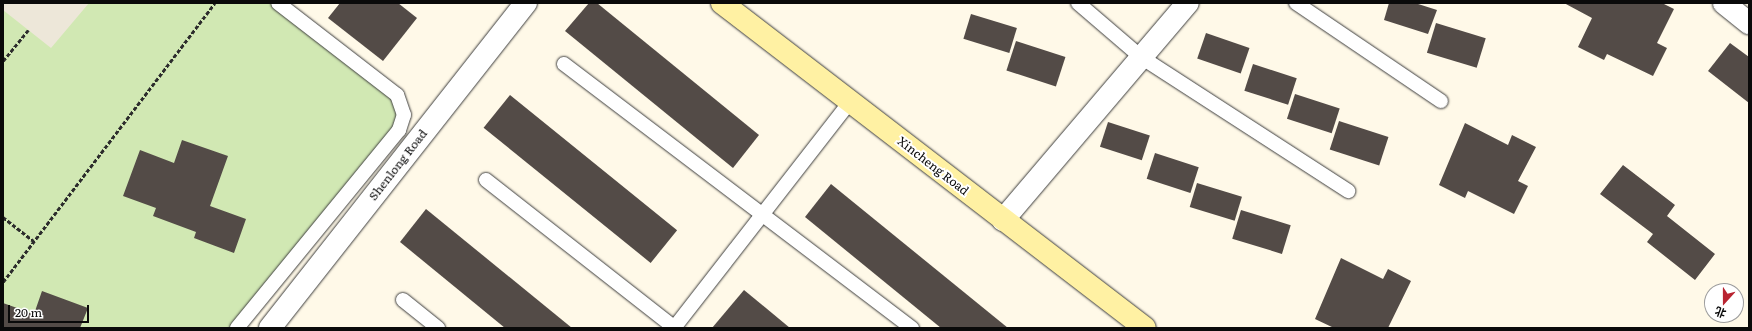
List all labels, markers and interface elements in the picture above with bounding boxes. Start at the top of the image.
street label: Shenlong Road [366,127,430,203]
street label: Xincheng Road [895,134,971,198]
north arrow [1704,283,1744,323]
scale bar [10,297,91,323]
text: 20 m [15,303,42,321]
text: 北 [1712,304,1728,323]

